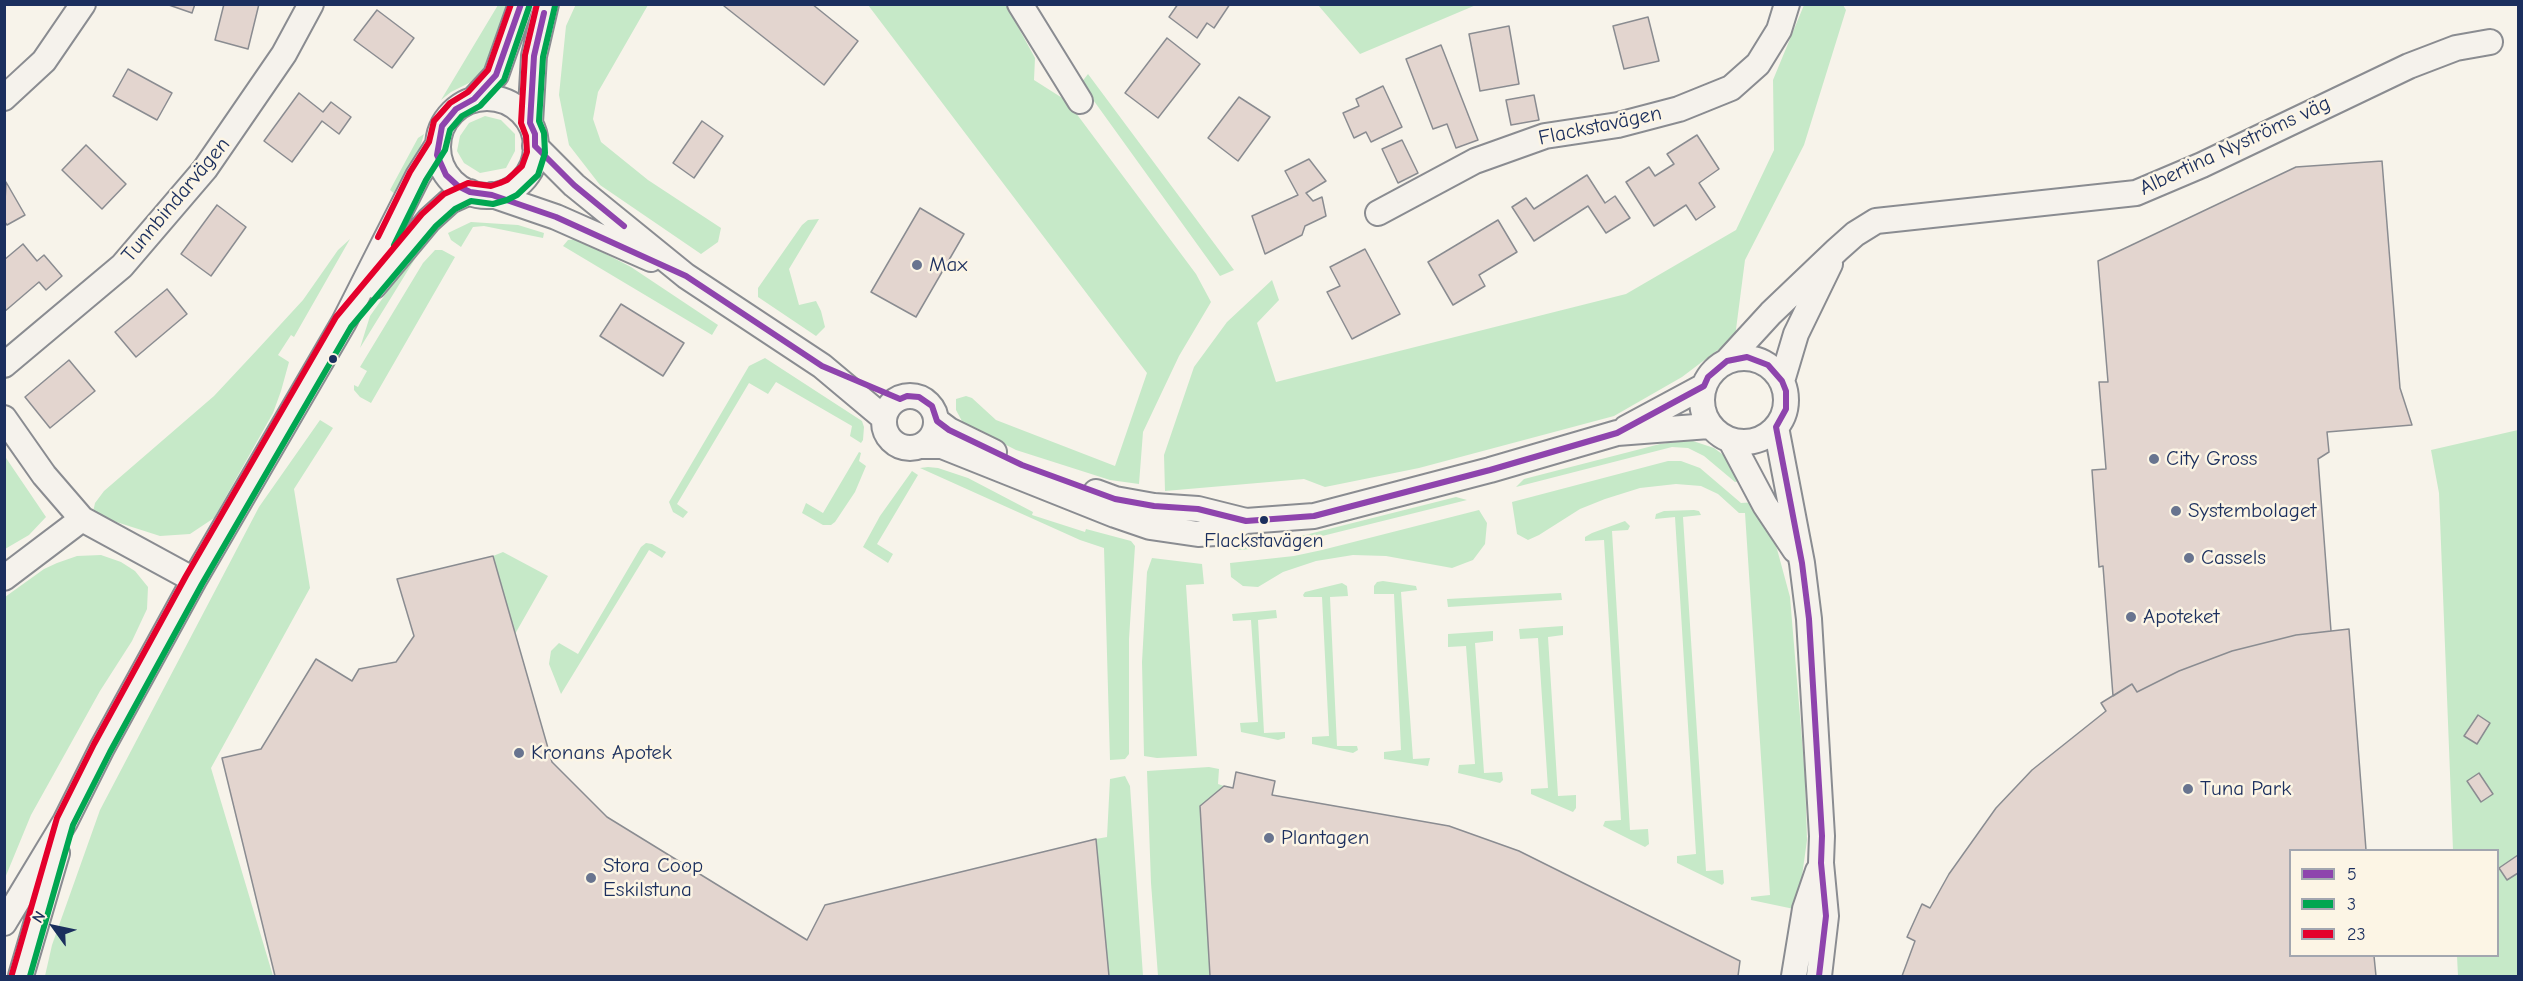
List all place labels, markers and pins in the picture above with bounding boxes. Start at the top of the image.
place label: Max [929,252,967,278]
marker: Max [910,258,924,272]
unlabelled marker [327,353,339,365]
place label: City Gross [2166,446,2258,472]
marker: City Gross [2147,452,2161,466]
place label: Systembolaget [2188,498,2316,524]
marker: Systembolaget [2169,504,2183,518]
marker: Flackstavägen [1258,514,1270,526]
place label: Flackstavägen [1204,529,1324,553]
place label: Cassels [2201,545,2266,571]
marker: Cassels [2182,551,2196,565]
place label: Apoteket [2143,604,2219,630]
marker: Apoteket [2124,610,2138,624]
place label: Kronans Apotek [531,740,672,766]
marker: Kronans Apotek [512,746,526,760]
place label: Tuna Park [2200,776,2291,802]
marker: Tuna Park [2181,782,2195,796]
place label: Plantagen [1281,825,1369,851]
marker: Plantagen [1262,831,1276,845]
place label: Stora Coop Eskilstuna [603,853,703,903]
marker: Stora Coop Eskilstuna [584,871,598,885]

